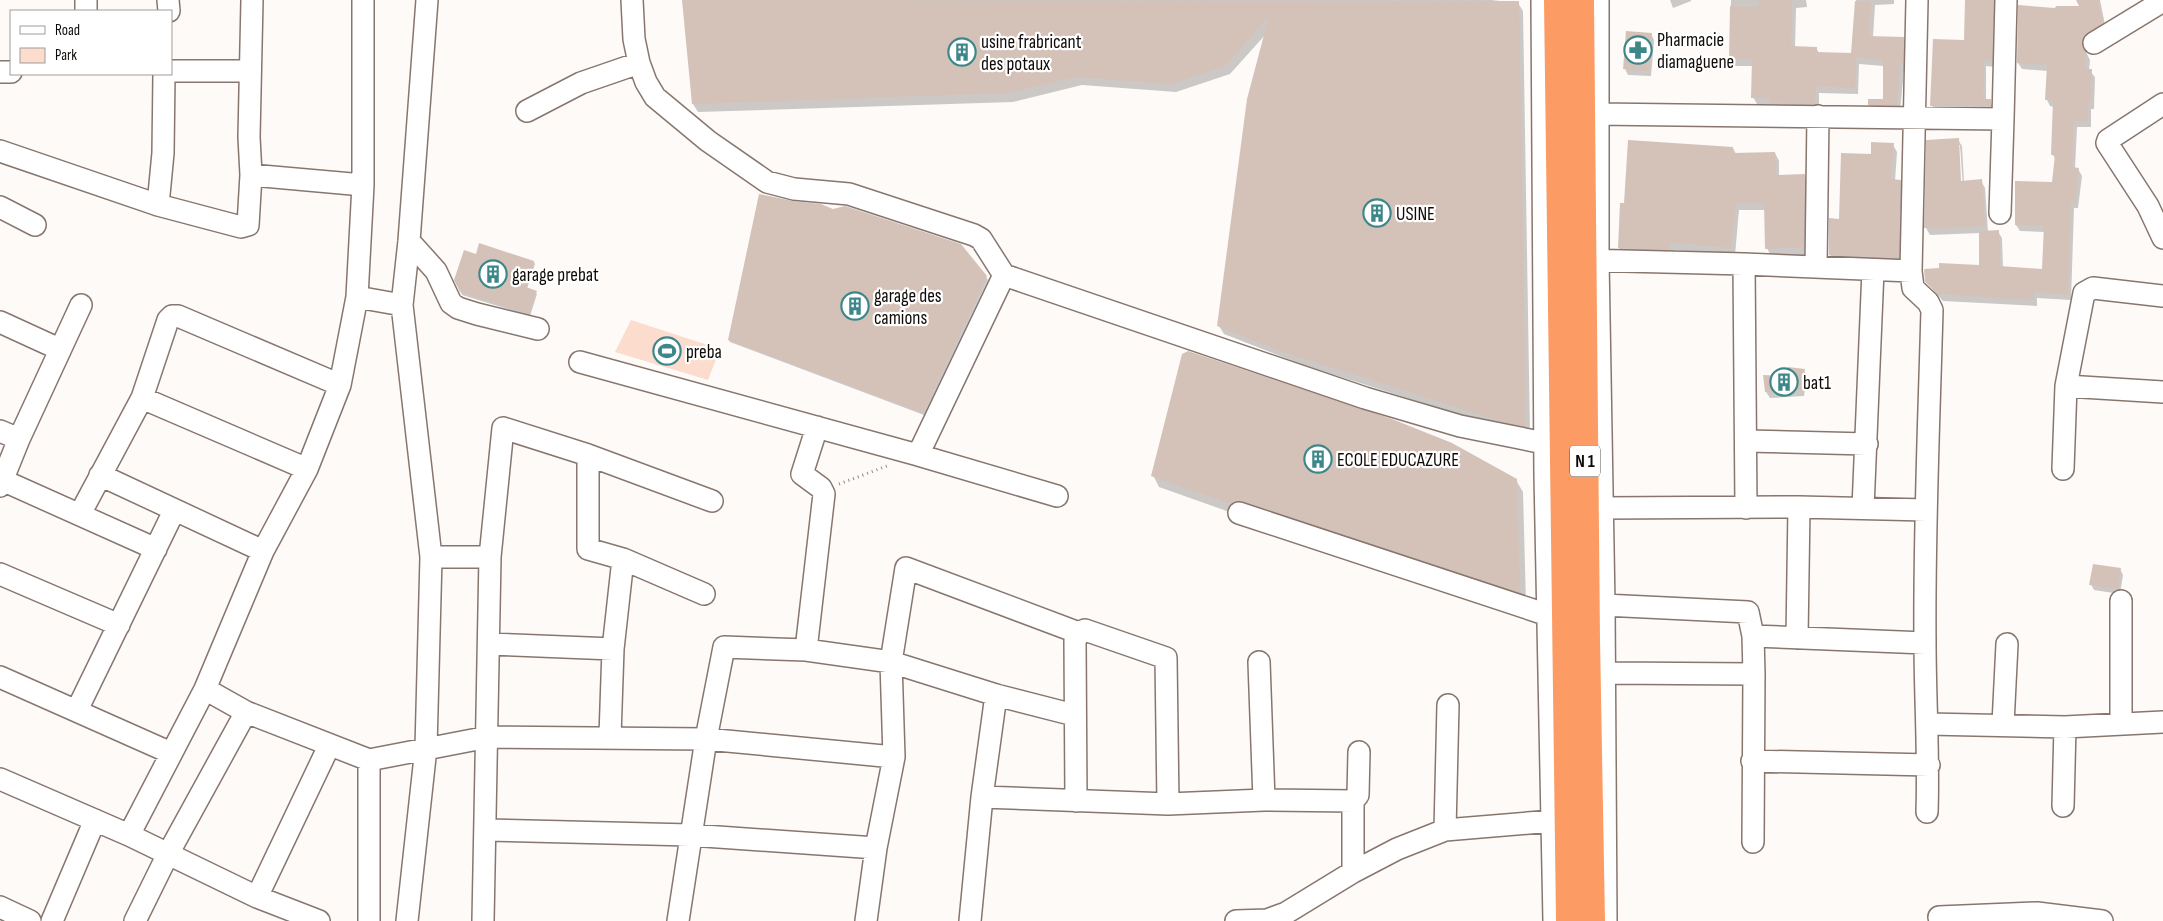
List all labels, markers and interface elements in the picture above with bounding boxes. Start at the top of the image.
legend [10,10,172,75]
text: Road [55,21,80,40]
place label: Pharmacie diamaguene [1657,29,1734,74]
place label: usine frabricant des potaux [981,31,1082,76]
pharmacy icon: Pharmacie diamaguene [1623,35,1653,65]
building icon: usine frabricant des potaux [947,37,977,67]
text: Park [55,46,77,65]
building icon: USINE [1362,198,1392,228]
place label: USINE [1396,203,1435,226]
building icon: garage prebat [478,259,508,289]
place label: garage prebat [512,264,599,287]
place label: garage des camions [874,285,942,330]
building icon: garage des camions [840,291,870,321]
sports icon: preba [652,336,682,366]
place label: preba [686,341,722,364]
building icon: bat1 [1769,367,1799,397]
place label: bat1 [1803,372,1831,395]
building icon: ECOLE EDUCAZURE [1303,444,1333,474]
road number: N 1 [1570,446,1600,476]
place label: ECOLE EDUCAZURE [1337,449,1459,472]

